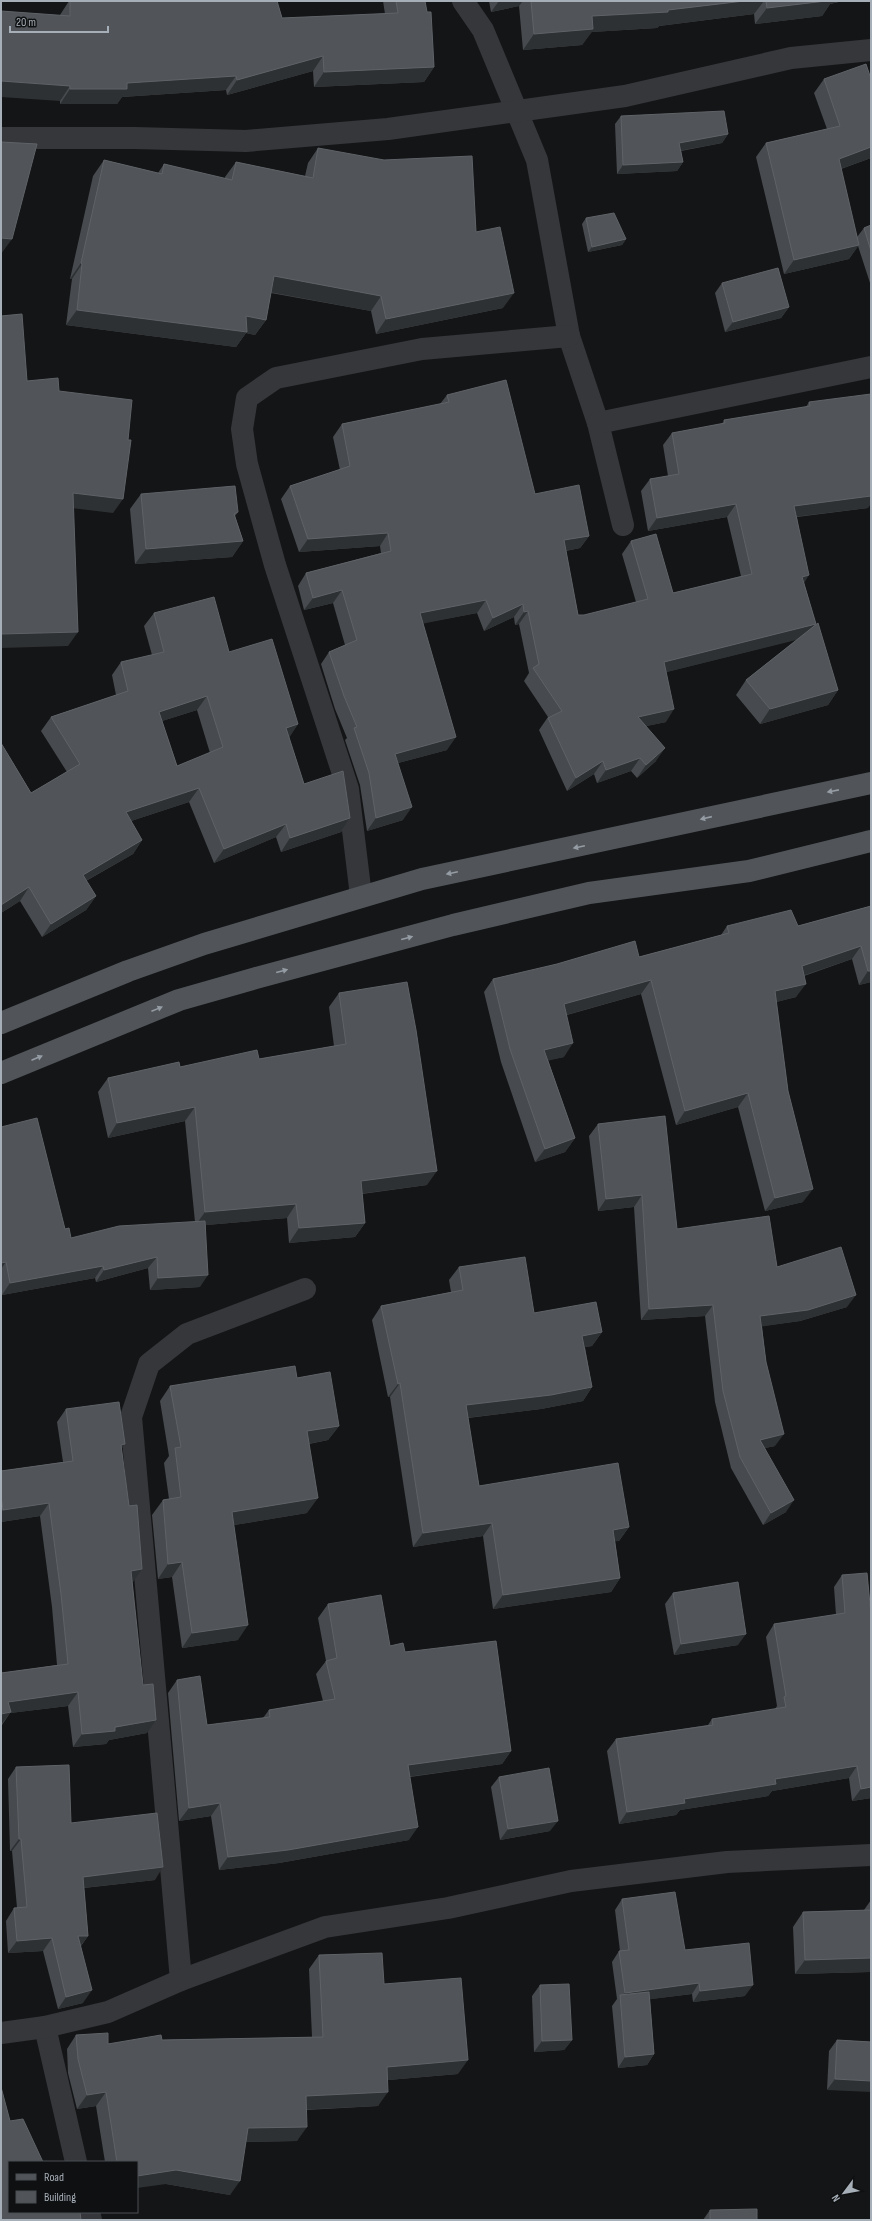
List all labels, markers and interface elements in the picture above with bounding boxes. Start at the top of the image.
scale bar [10,8,108,34]
text: 20 m [16,15,36,30]
one-way arrow [827,788,839,794]
one-way arrow [700,816,712,822]
one-way arrow [573,844,585,850]
one-way arrow [445,870,458,876]
one-way arrow [401,935,413,941]
one-way arrow [276,968,288,974]
one-way arrow [152,1005,164,1011]
one-way arrow [31,1055,43,1062]
legend [8,2161,138,2213]
text: Road [44,2170,64,2185]
north arrow [824,2173,864,2213]
text: Building [44,2190,76,2205]
text: N [829,2192,843,2204]

